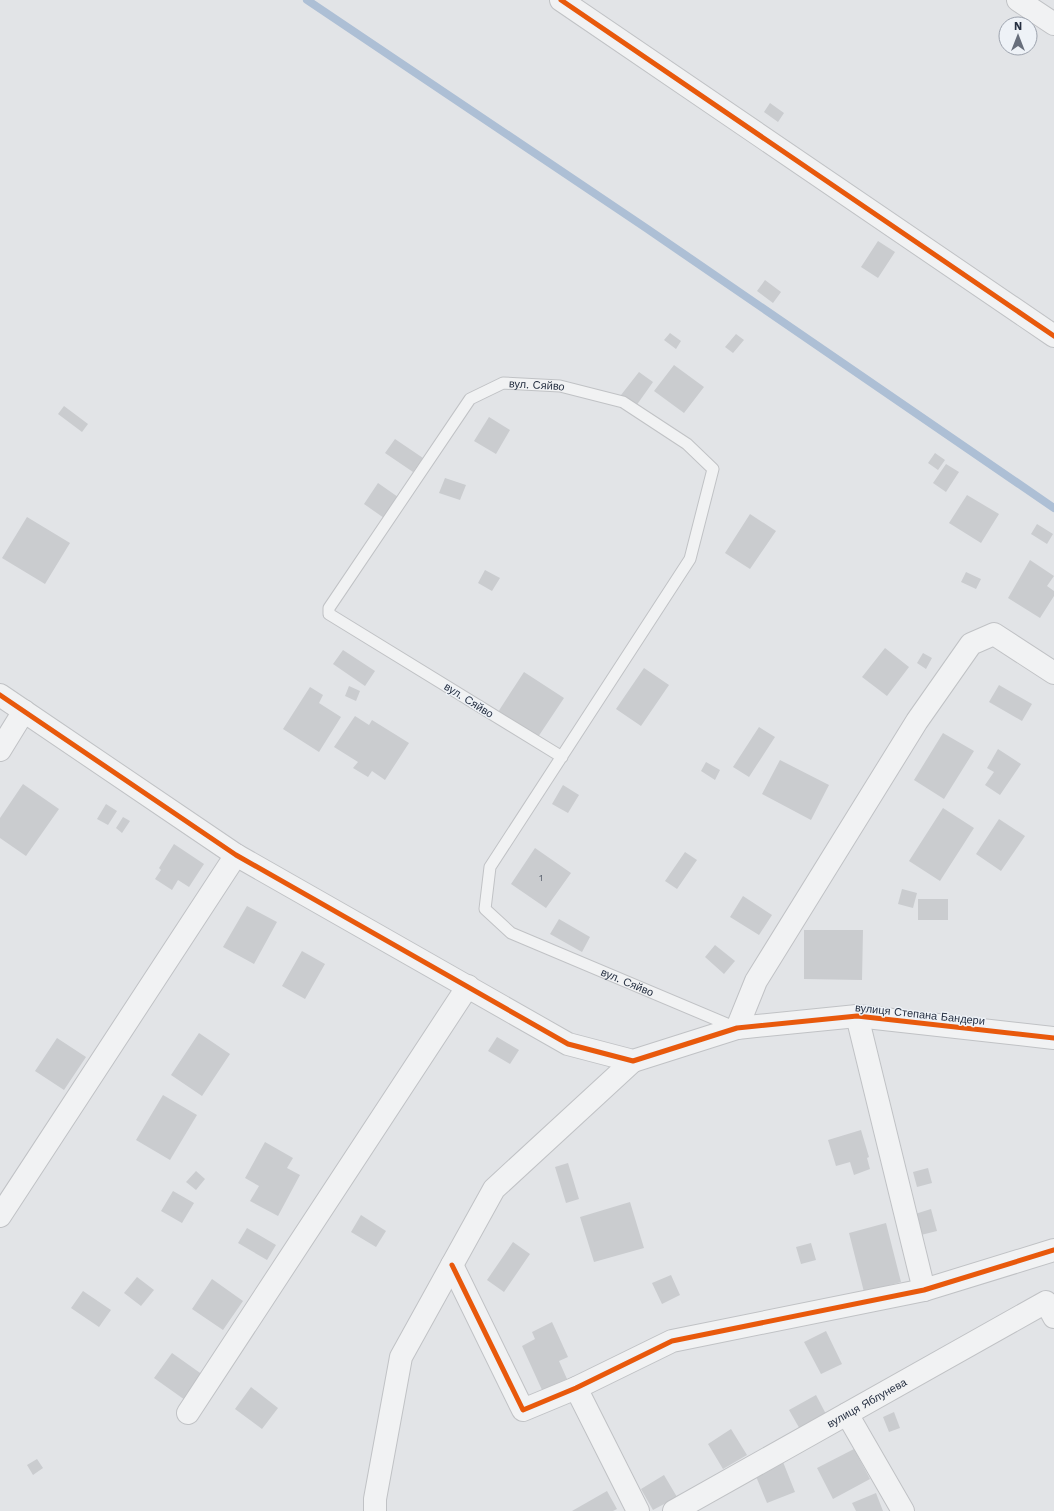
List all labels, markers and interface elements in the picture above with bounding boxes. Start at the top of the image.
north arrow [998,16,1038,56]
text: N [1014,20,1022,33]
street label: вул. Сяйво [508,377,566,394]
street label: вул. Сяйво [442,680,496,721]
house number: 1 [539,873,543,883]
street label: вул. Сяйво [599,966,656,999]
street label: вулиця Степана Бандери [854,1001,986,1028]
street label: вулиця Яблунева [825,1375,910,1431]

